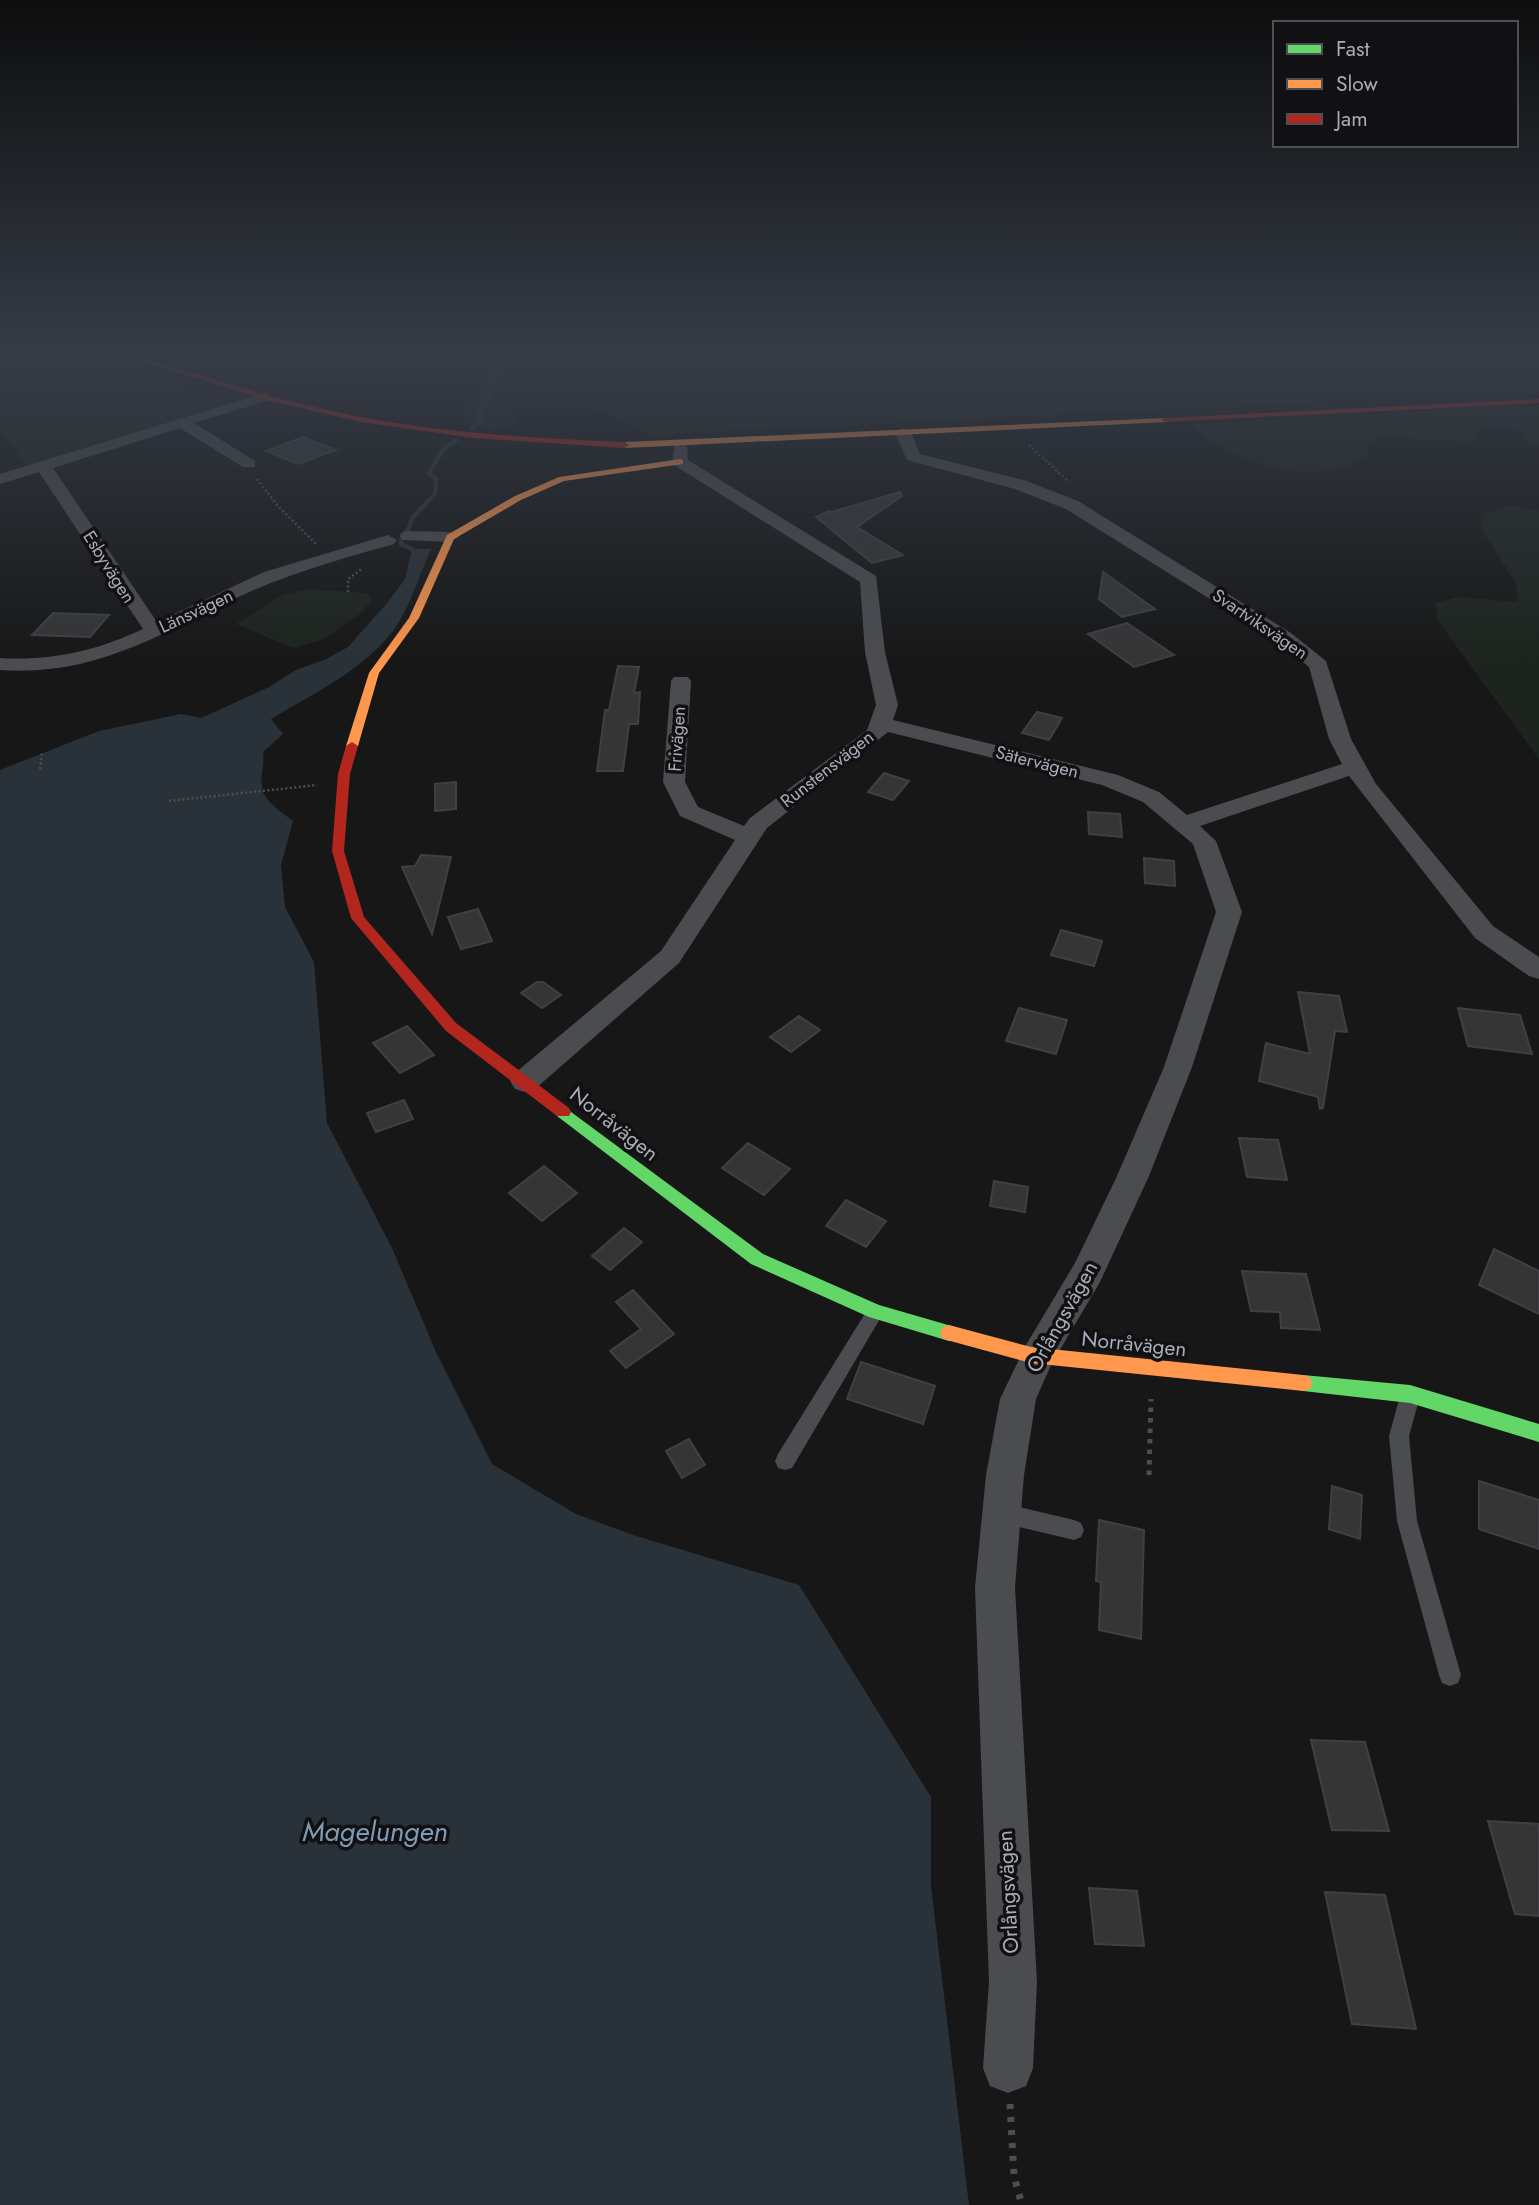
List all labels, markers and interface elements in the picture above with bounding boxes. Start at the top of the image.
legend [1273,21,1518,147]
text: Fast [1336,34,1369,64]
text: Slow [1336,69,1378,99]
text: Jam [1333,104,1368,134]
street label: Esbyvägen [76,526,142,608]
street label: Svartviksvägen [1207,582,1313,666]
street label: Länsvägen [155,583,237,639]
street label: Frivägen [662,706,692,772]
street label: Runstensvägen [775,724,879,814]
street label: Sätervägen [993,739,1081,785]
street label: Norråvägen [563,1080,665,1168]
street label: Orlångsvägen [1019,1256,1105,1378]
street label: Norråvägen [1080,1324,1188,1364]
water label: Magelungen [302,1811,448,1852]
street label: Orlångsvägen [990,1830,1026,1954]

